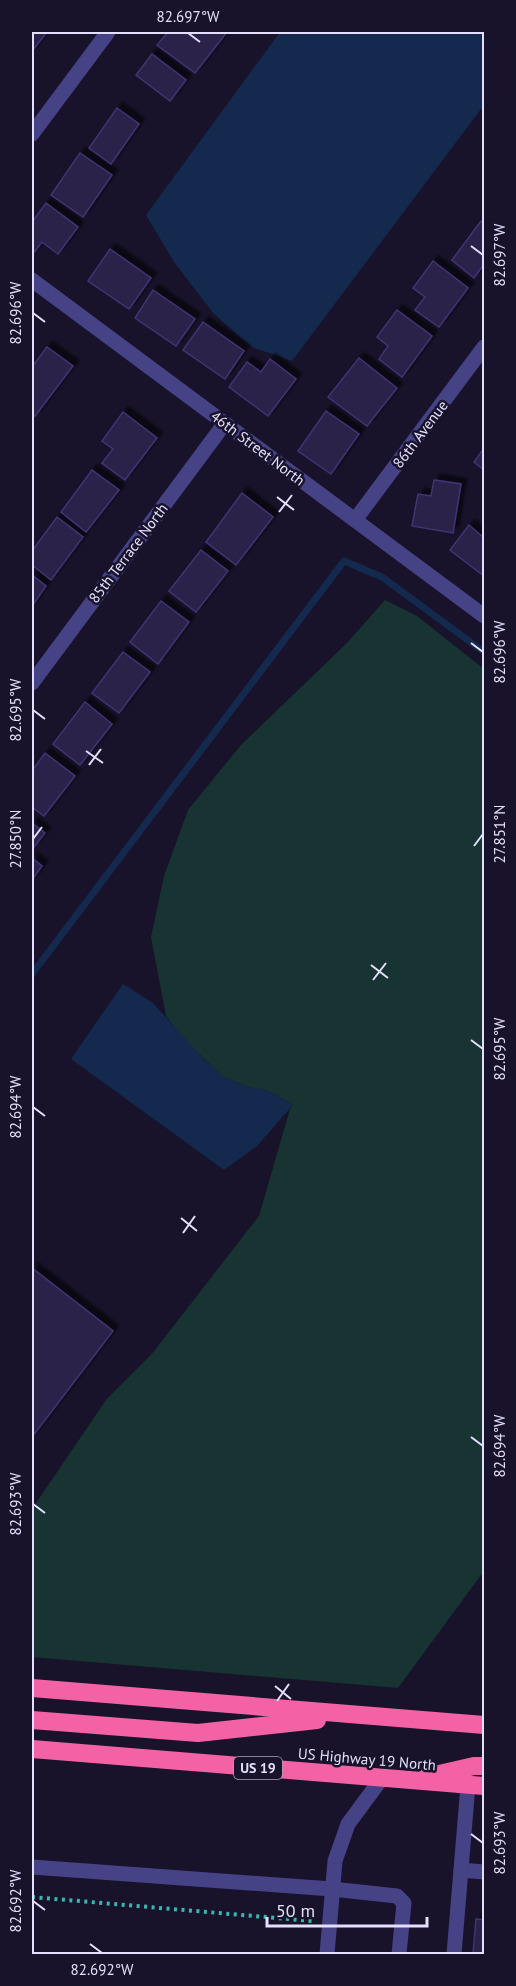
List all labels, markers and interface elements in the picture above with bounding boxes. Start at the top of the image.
text: 82.697°W [157,7,220,26]
text: 82.697°W [490,223,509,286]
text: 82.696°W [6,281,25,344]
street label: 86th Avenue [388,396,452,472]
street label: 46th Street North [207,406,309,490]
street label: 85th Terrace North [84,499,172,607]
text: 82.696°W [490,620,509,683]
text: 82.695°W [6,678,25,741]
text: 27.851°N [490,805,509,863]
text: 27.850°N [6,810,25,868]
text: 82.695°W [490,1017,509,1080]
text: 82.694°W [6,1075,25,1138]
text: 82.694°W [490,1414,509,1477]
text: 82.693°W [6,1472,25,1535]
street label: US Highway 19 North [297,1744,437,1774]
road number: US 19 [234,1757,282,1779]
text: 82.693°W [490,1811,509,1874]
text: 82.692°W [6,1869,25,1932]
scale bar [267,1890,428,1928]
text: 50 m [276,1899,315,1922]
text: 82.692°W [71,1960,134,1979]

